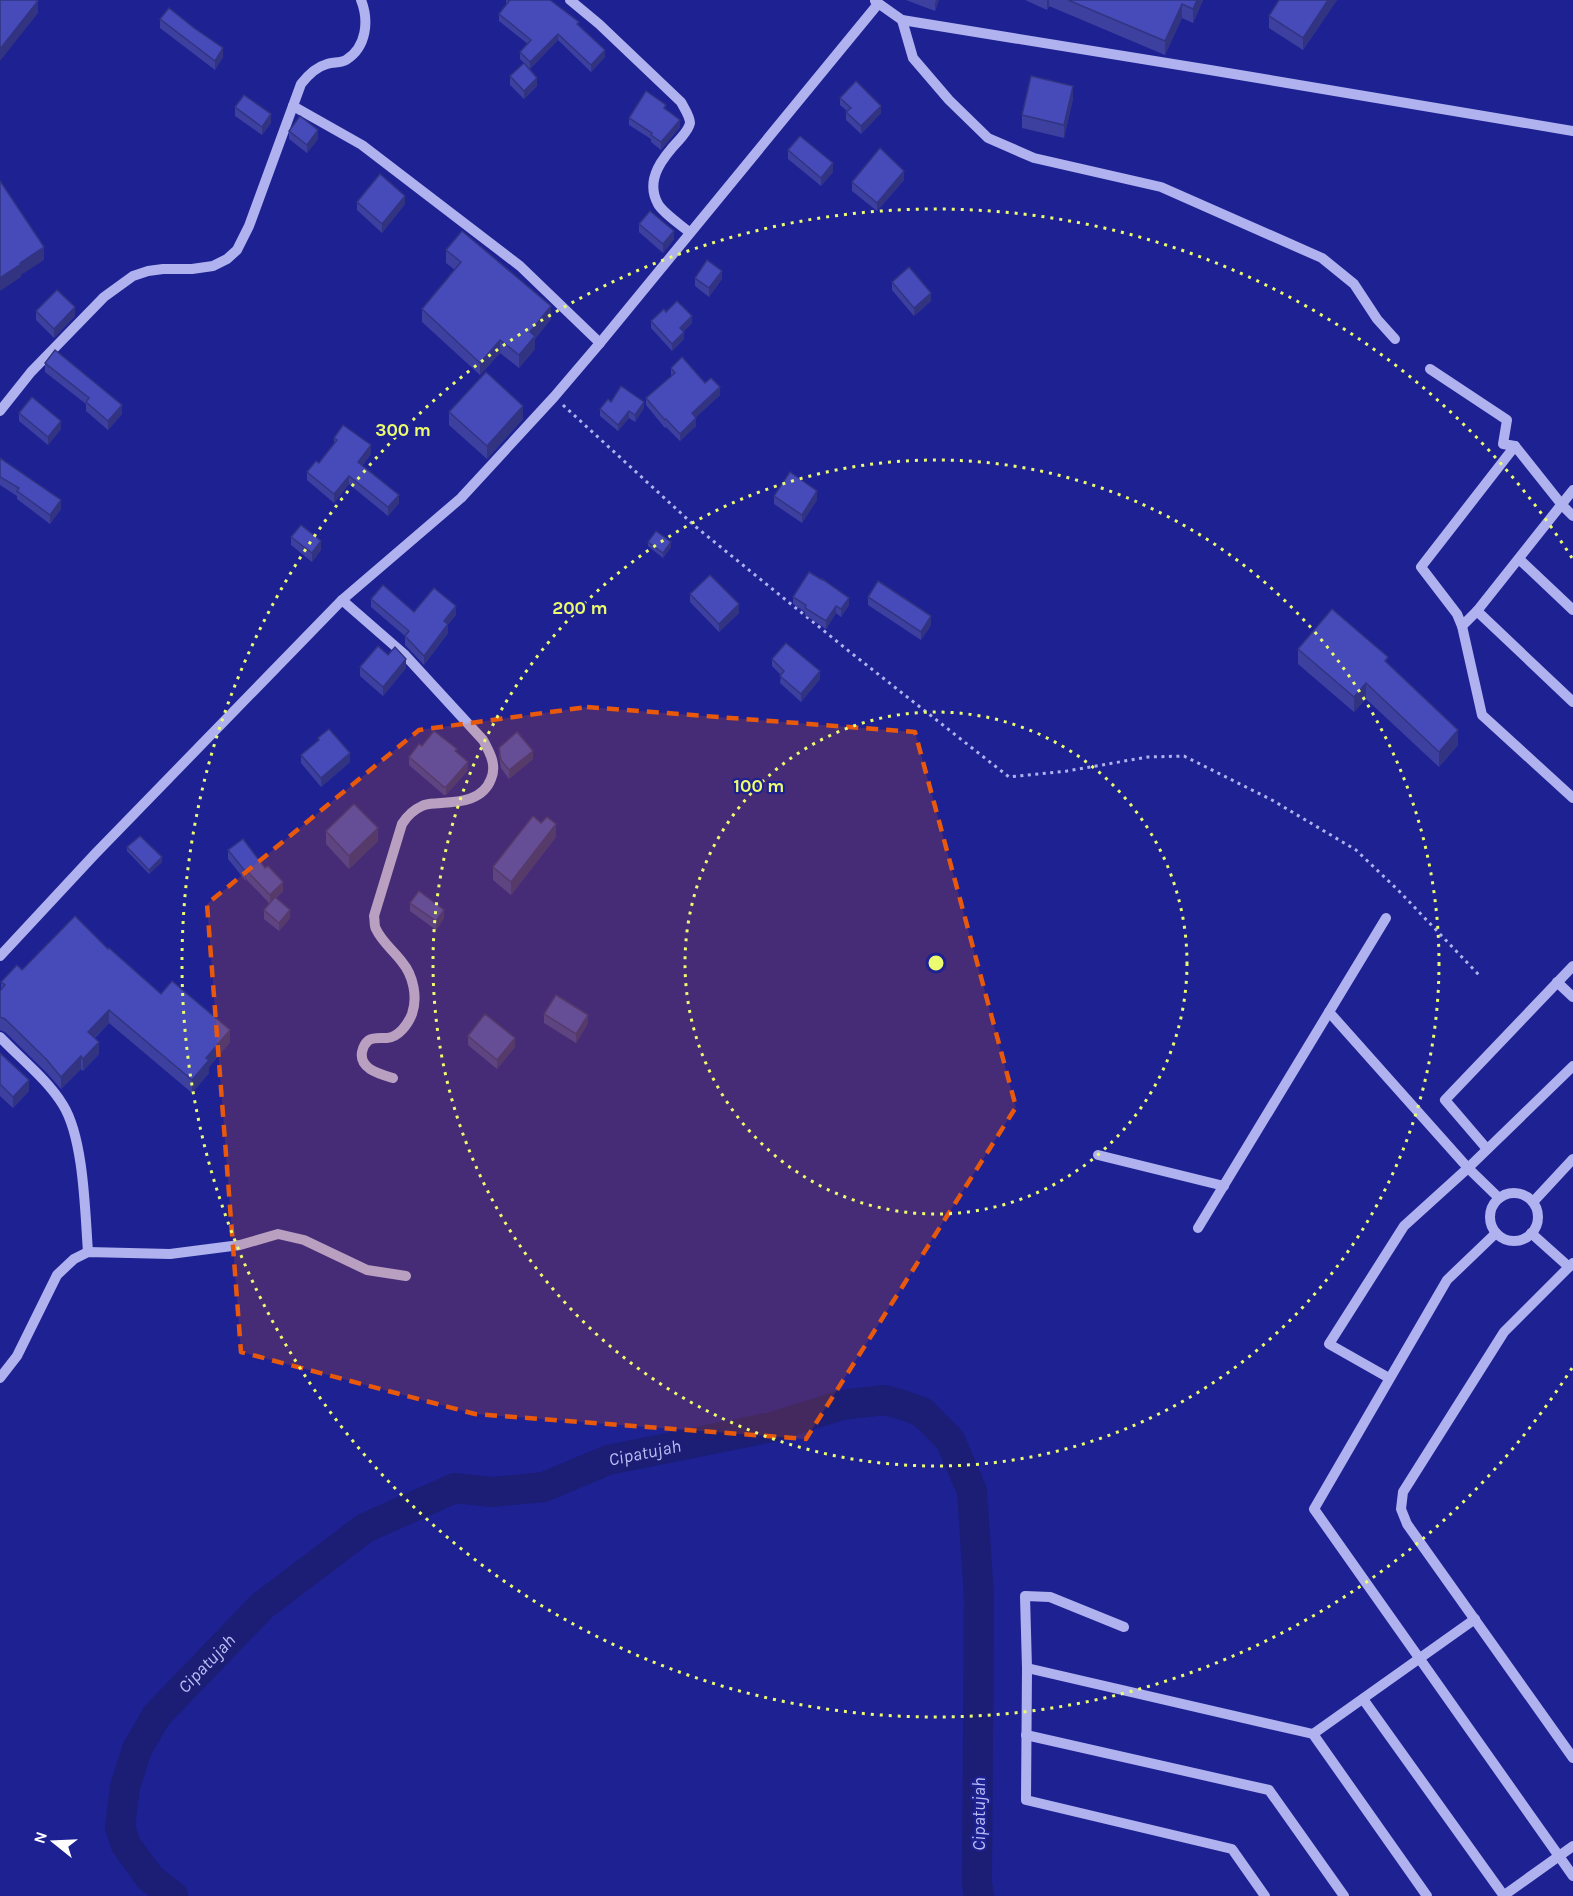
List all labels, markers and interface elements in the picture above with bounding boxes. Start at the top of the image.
text: 300 m [375,419,431,441]
text: 200 m [552,597,608,619]
text: 100 m [734,775,784,797]
centre of rings [926,953,946,973]
water label: Cipatujah [607,1435,683,1471]
water label: Cipatujah [173,1630,240,1698]
water label: Cipatujah [968,1777,990,1851]
north arrow [24,1812,84,1872]
text: N [29,1829,51,1846]

